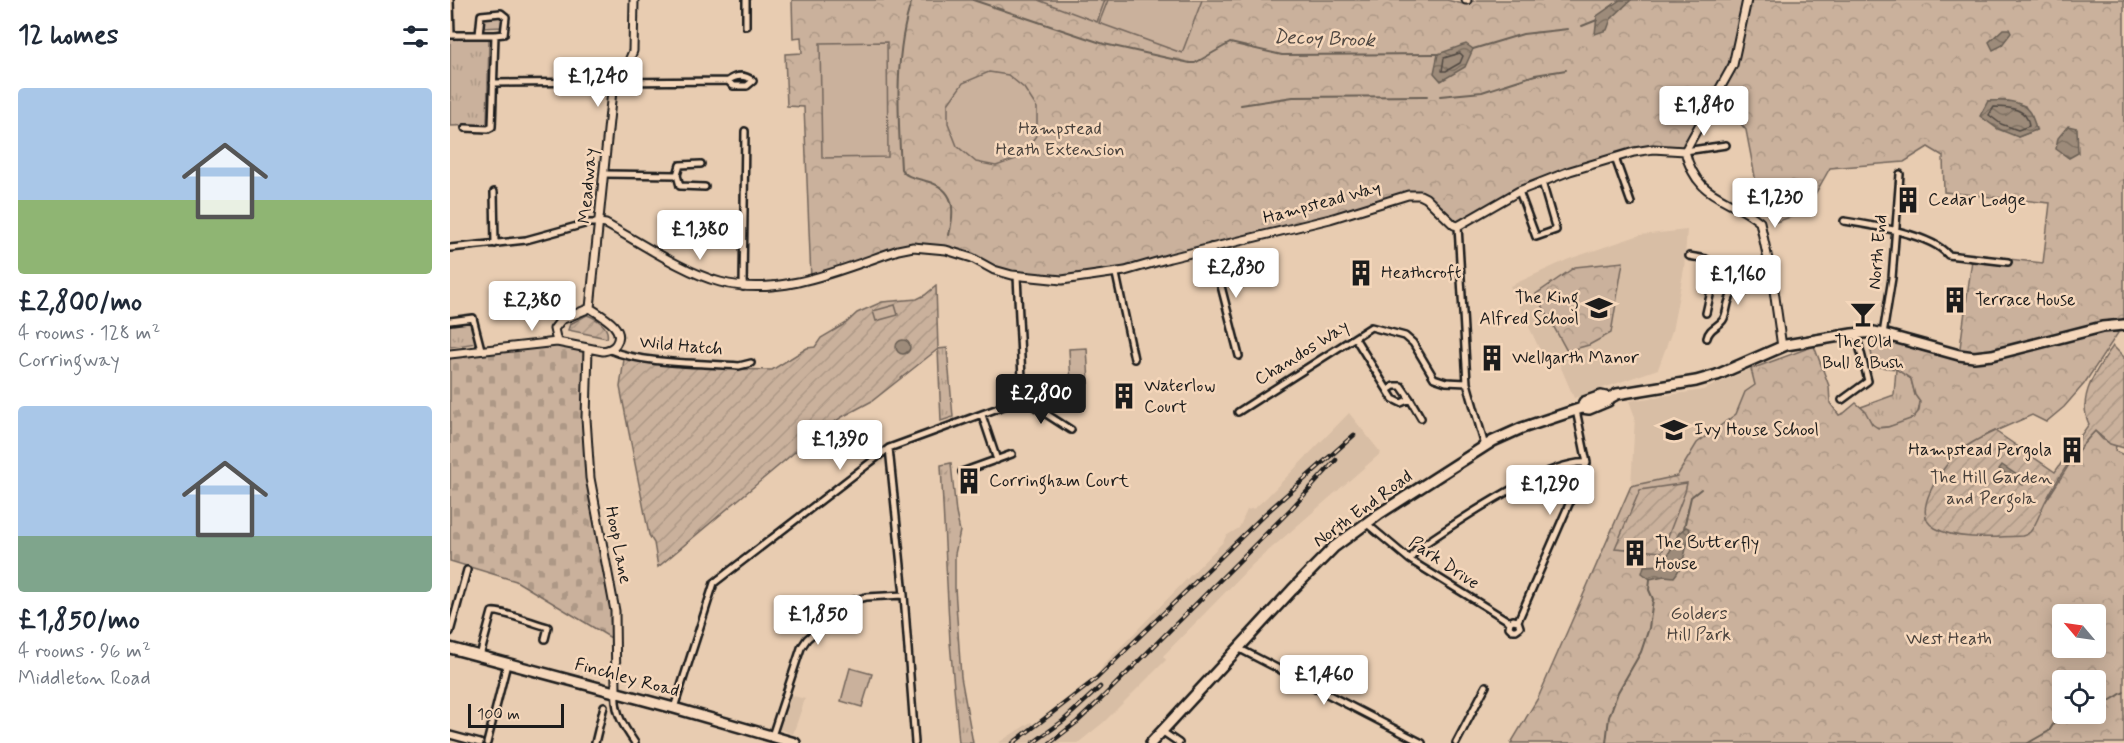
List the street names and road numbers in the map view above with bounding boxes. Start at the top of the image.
street label: Meadway [573,147,603,225]
street label: Hampstead Way [1260,176,1384,230]
street label: North End [1863,213,1893,291]
street label: Chandos Way [1250,314,1354,392]
street label: Wild Hatch [638,330,724,362]
street label: North End Road [1309,465,1417,553]
street label: Hoop Lane [599,504,637,586]
street label: Park Drive [1404,531,1484,595]
street label: Finchley Road [572,653,682,703]

